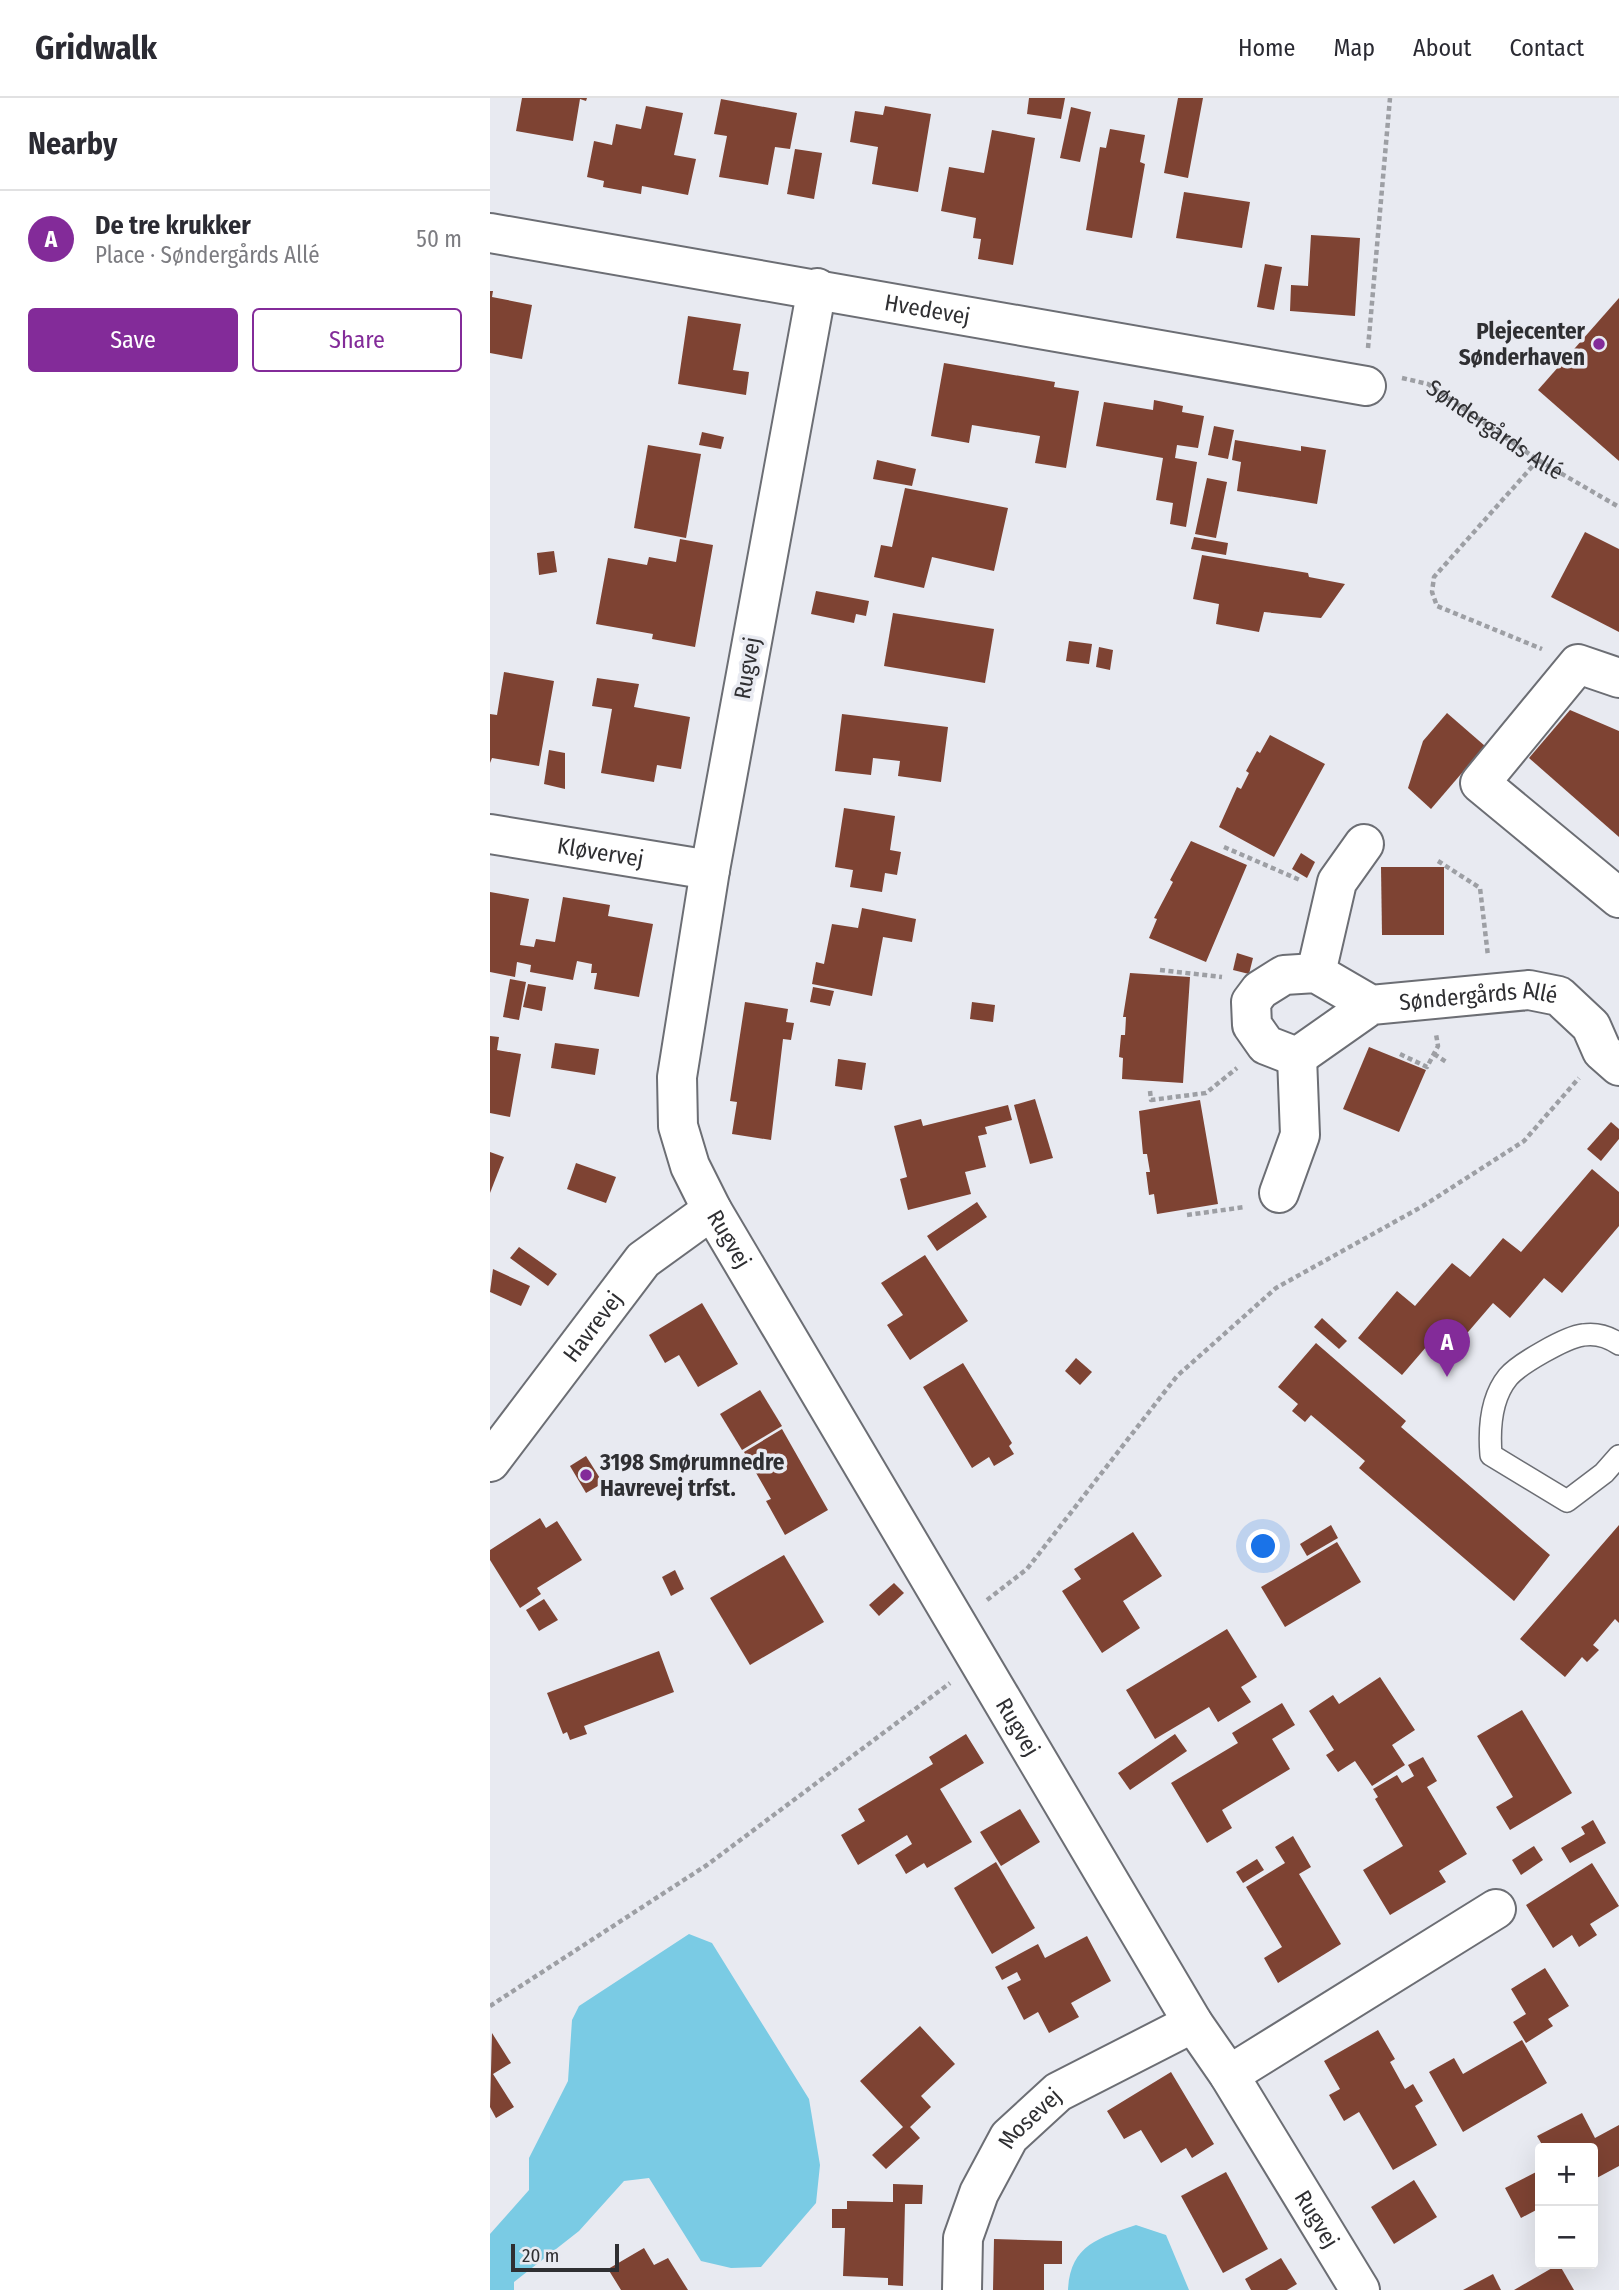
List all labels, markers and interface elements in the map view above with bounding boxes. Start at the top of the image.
text: Gridwalk [35,28,157,68]
text: Home [1238,34,1295,62]
text: Map [1333,34,1375,62]
text: About [1413,34,1471,62]
text: Contact [1509,34,1584,62]
text: Nearby [28,126,117,162]
text: De tre krukker [95,210,251,241]
text: A [45,225,57,253]
text: 50 m [416,225,462,253]
text: Place · Søndergårds Allé [95,241,320,269]
street label: Hvedevej [882,288,972,331]
button: Save [28,308,238,372]
button: Share [252,308,462,372]
place label: Plejecenter Sønderhaven [1459,317,1586,371]
marker: Plejecenter Sønderhaven [1591,336,1607,352]
street label: Søndergårds Allé [1421,373,1569,486]
street label: Rugvej [728,635,766,701]
street label: Kløvervej [555,831,646,873]
street label: Søndergårds Allé [1398,976,1560,1016]
street label: Rugvej [701,1205,757,1273]
street label: Havrevej [557,1286,628,1367]
pin: A [1424,1319,1470,1377]
place label: 3198 Smørumnedre Havrevej trfst. [599,1448,785,1502]
marker: 3198 Smørumnedre Havrevej trfst. [578,1467,594,1483]
your location [1246,1529,1280,1563]
street label: Rugvej [990,1693,1046,1761]
street label: Mosevej [992,2082,1067,2153]
map controls [1535,2143,1598,2269]
button: + [1535,2143,1598,2206]
street label: Rugvej [1289,2185,1345,2253]
button: − [1535,2206,1598,2269]
scale bar [511,2241,620,2273]
text: 20 m [522,2244,559,2267]

